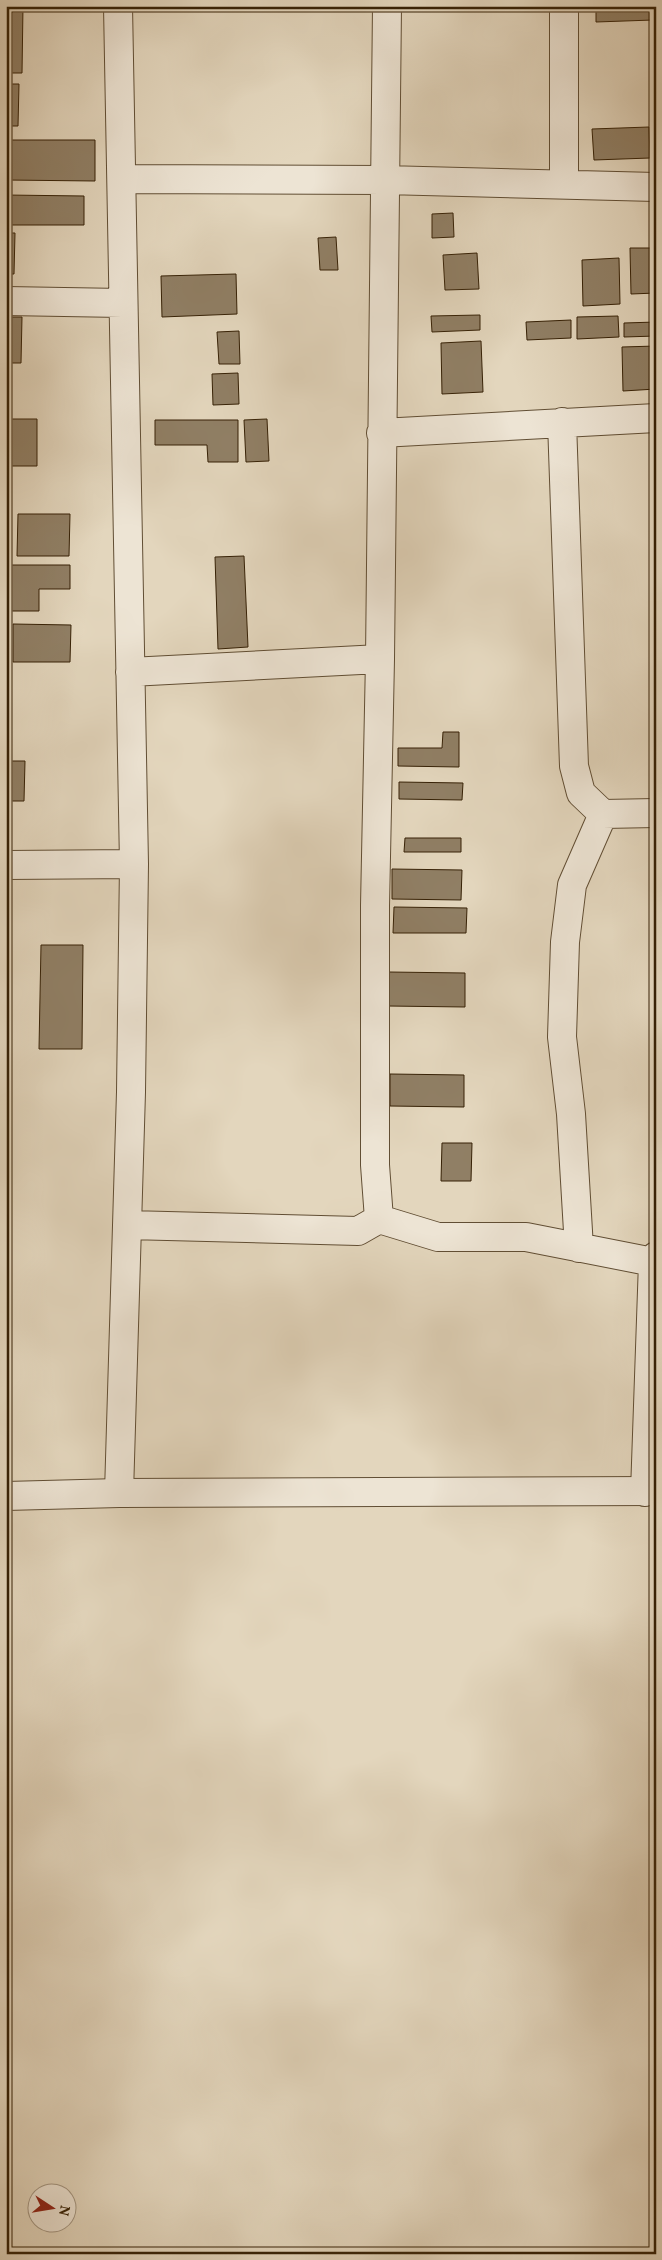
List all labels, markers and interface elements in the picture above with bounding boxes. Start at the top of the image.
north arrow [28,2182,78,2232]
text: N [53,2203,74,2217]

